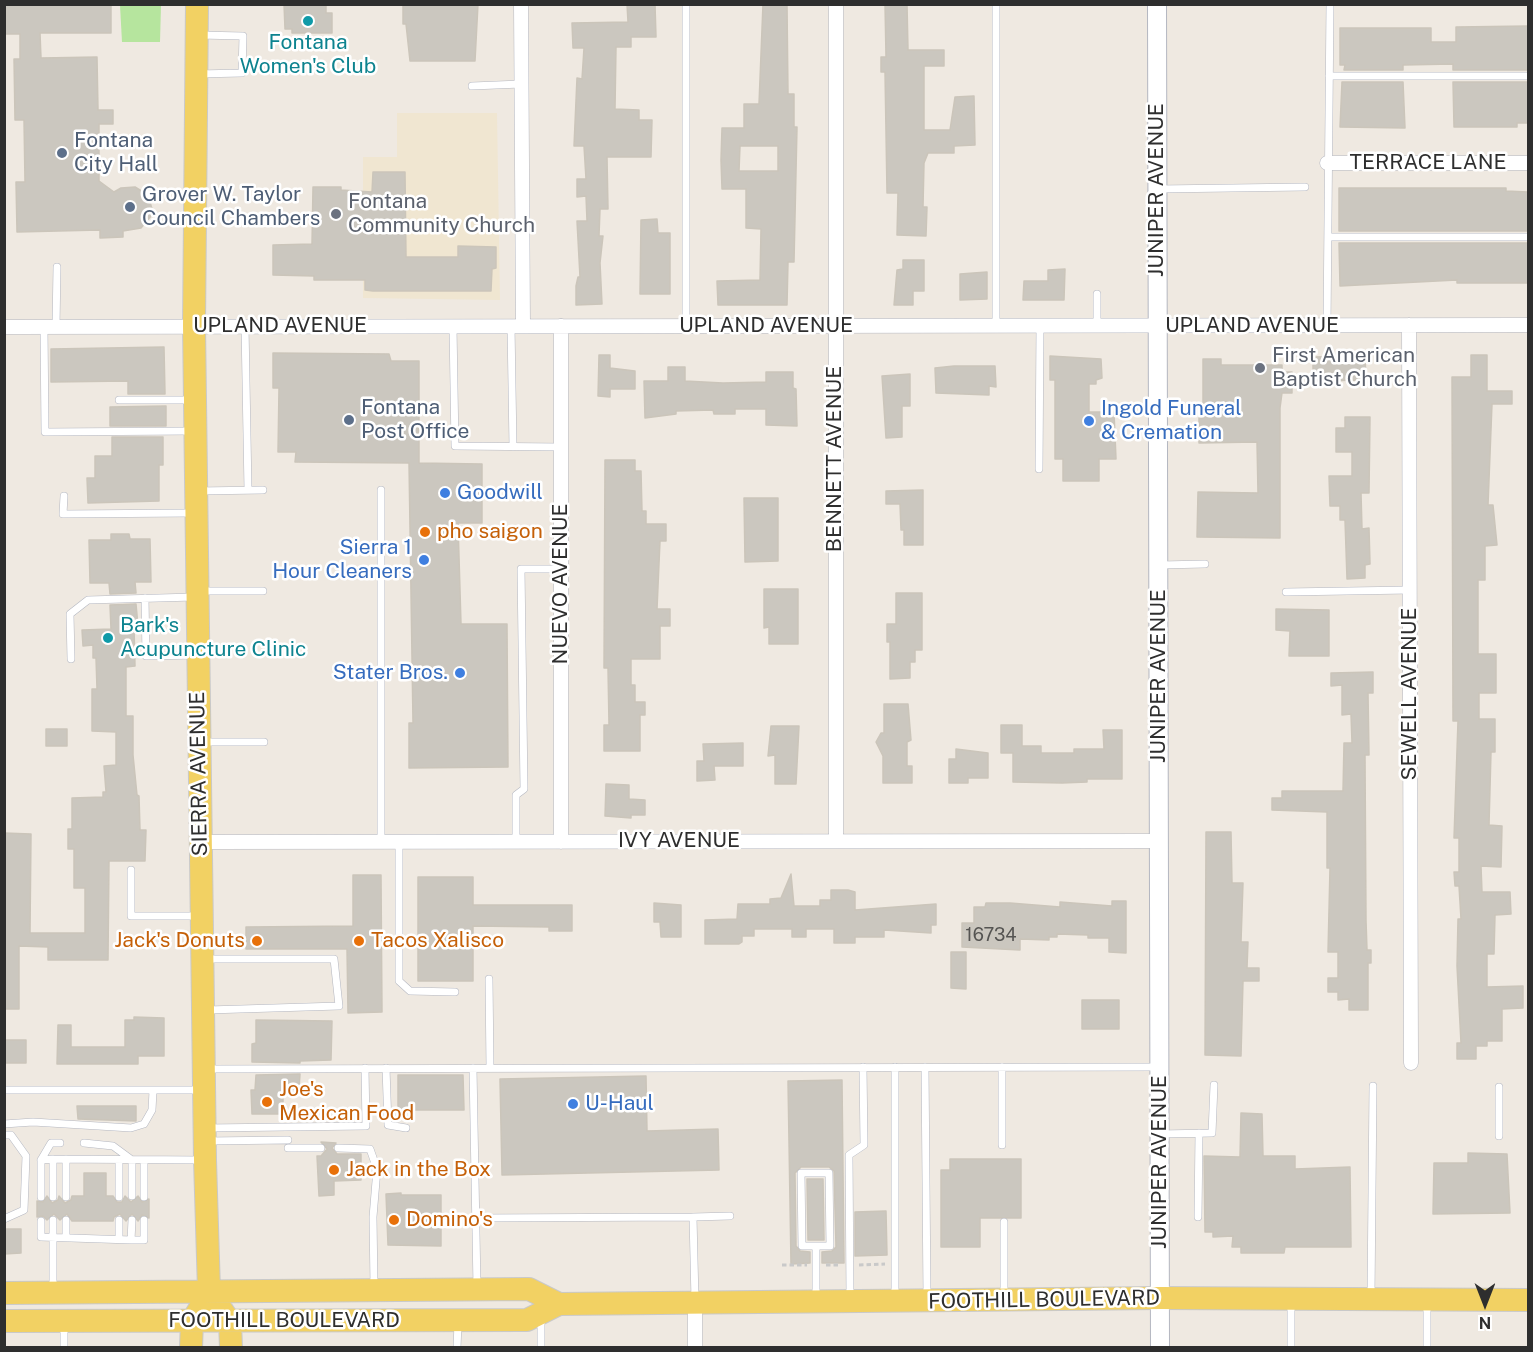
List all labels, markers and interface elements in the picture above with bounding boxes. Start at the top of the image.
marker: Fontana Women's Club [301,14,315,28]
place label: Fontana Women's Club [240,30,376,80]
street label: JUNIPER AVENUE [1144,103,1170,277]
place label: Fontana City Hall [74,128,158,178]
marker: Fontana City Hall [55,146,69,160]
street label: TERRACE LANE [1349,150,1507,176]
place label: Grover W. Taylor Council Chambers [142,182,320,232]
place label: Fontana Community Church [348,189,535,239]
marker: Grover W. Taylor Council Chambers [123,200,137,214]
marker: Fontana Community Church [329,207,343,221]
street label: UPLAND AVENUE [193,313,367,339]
street label: UPLAND AVENUE [679,313,853,339]
street label: UPLAND AVENUE [1165,313,1339,339]
place label: First American Baptist Church [1272,343,1417,393]
marker: First American Baptist Church [1253,361,1267,375]
street label: BENNETT AVENUE [822,366,848,552]
place label: Fontana Post Office [361,395,469,445]
place label: Ingold Funeral & Cremation [1101,396,1242,446]
marker: Fontana Post Office [342,413,356,427]
marker: Ingold Funeral & Cremation [1082,414,1096,428]
place label: Goodwill [457,480,543,506]
marker: Goodwill [438,486,452,500]
street label: NUEVO AVENUE [548,503,574,665]
place label: pho saigon [437,519,543,545]
marker: pho saigon [418,525,432,539]
place label: Sierra 1 Hour Cleaners [272,535,412,585]
marker: Sierra 1 Hour Cleaners [417,553,431,567]
street label: JUNIPER AVENUE [1146,589,1172,763]
street label: SEWELL AVENUE [1397,608,1423,780]
place label: Bark's Acupuncture Clinic [120,613,306,663]
marker: Bark's Acupuncture Clinic [101,631,115,645]
place label: Stater Bros. [333,660,448,686]
marker: Stater Bros. [453,666,467,680]
street label: SIERRA AVENUE [185,691,213,857]
street label: IVY AVENUE [618,828,740,854]
house number: 16734 [965,924,1017,946]
place label: Jack's Donuts [114,928,245,954]
place label: Tacos Xalisco [371,928,504,954]
marker: Jack's Donuts [250,934,264,948]
marker: Tacos Xalisco [352,934,366,948]
street label: JUNIPER AVENUE [1147,1075,1173,1249]
place label: Joe's Mexican Food [279,1077,414,1127]
place label: U-Haul [585,1091,654,1117]
marker: Joe's Mexican Food [260,1095,274,1109]
marker: U-Haul [566,1097,580,1111]
place label: Jack in the Box [346,1157,491,1183]
marker: Jack in the Box [327,1163,341,1177]
place label: Domino's [406,1207,493,1233]
marker: Domino's [387,1213,401,1227]
north arrow [1455,1274,1515,1334]
street label: FOOTHILL BOULEVARD [928,1285,1160,1315]
street label: FOOTHILL BOULEVARD [168,1308,400,1334]
text: N [1479,1313,1491,1332]

